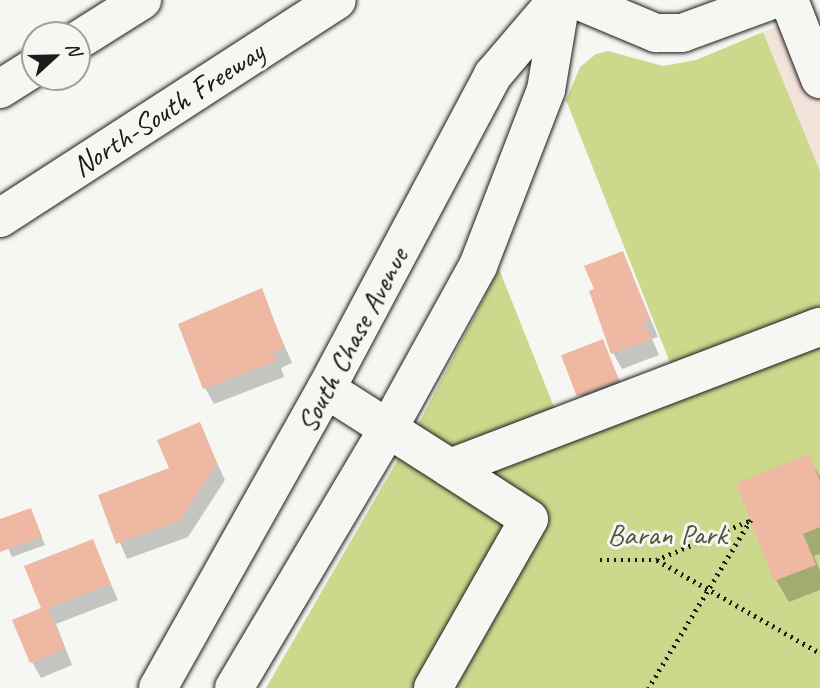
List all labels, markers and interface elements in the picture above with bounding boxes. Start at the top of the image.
north arrow [21,21,91,91]
street label: North-South Freeway [65,34,271,184]
street label: South Chase Avenue [288,241,416,439]
park label: Baran Park [607,516,727,552]

